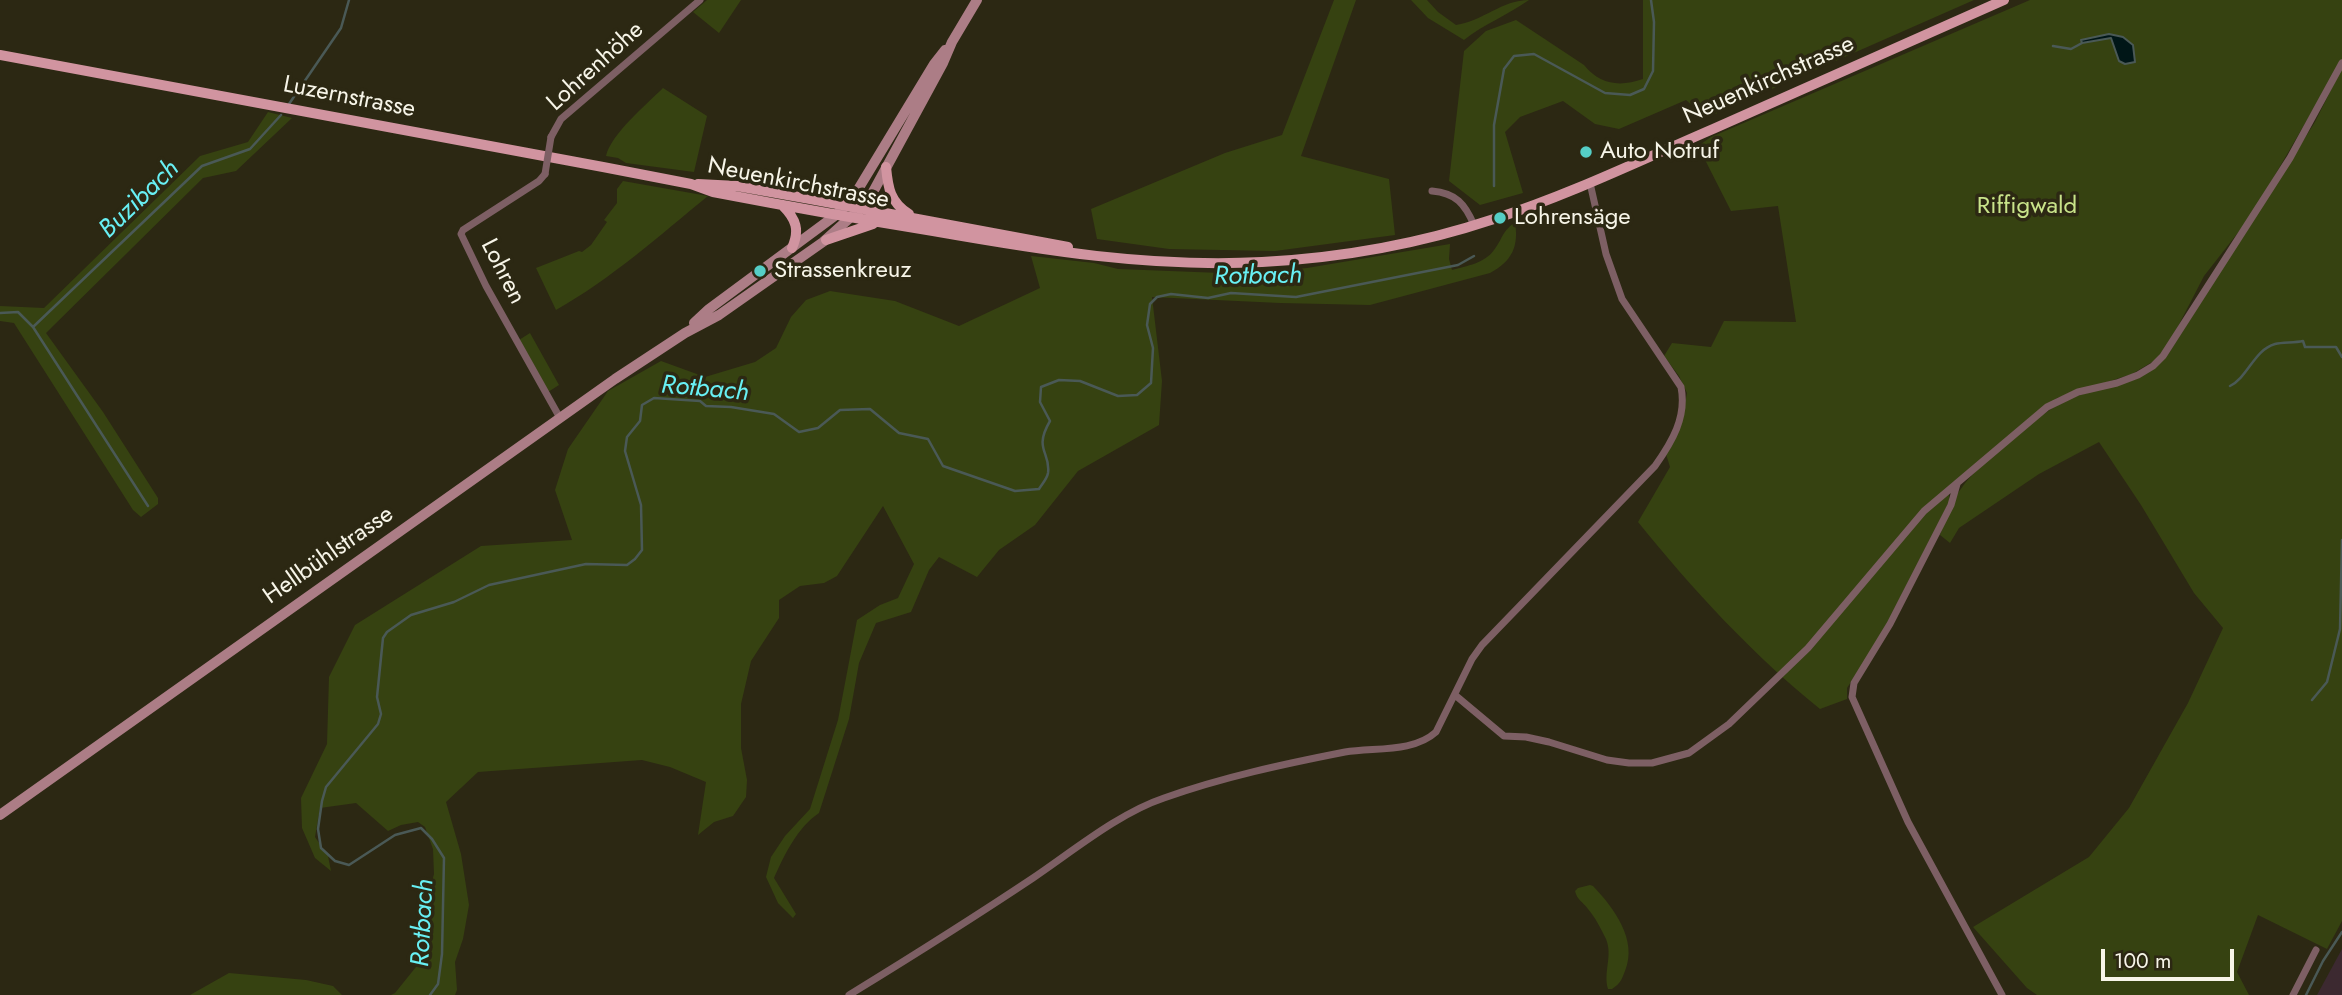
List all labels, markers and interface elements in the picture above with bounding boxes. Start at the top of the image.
street label: Lohrenhöhe [542,16,650,118]
street label: Neuenkirchstrasse [1679,30,1859,132]
street label: Luzernstrasse [281,71,417,125]
place label: Auto Notruf [1600,138,1719,166]
marker: Auto Notruf [1578,144,1594,160]
street label: Neuenkirchstrasse [705,152,891,216]
water label: Buzibach [93,154,187,246]
park label: Riffigwald [1977,193,2077,221]
place label: Lohrensäge [1514,204,1631,232]
marker: Lohrensäge [1492,210,1508,226]
street label: Lohren [473,235,531,309]
place label: Strassenkreuz [774,257,911,285]
water label: Rotbach [1214,261,1302,293]
marker: Strassenkreuz [752,263,768,279]
water label: Rotbach [660,371,750,409]
street label: Hellbühlstrasse [259,501,399,611]
water label: Rotbach [406,878,442,968]
scale bar [2104,936,2237,980]
text: 100 m [2114,946,2171,976]

